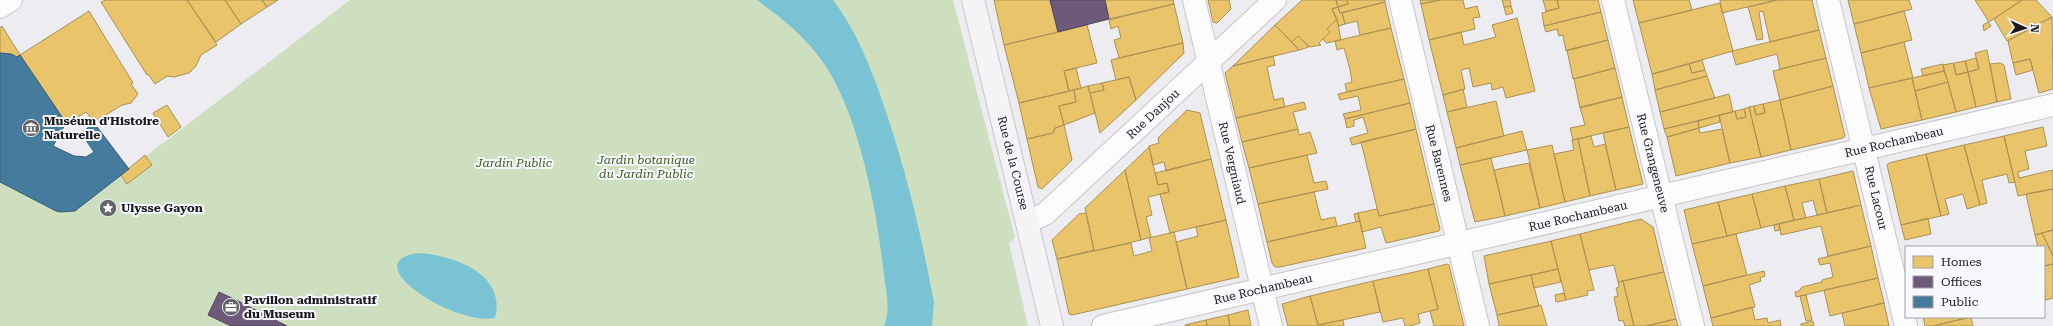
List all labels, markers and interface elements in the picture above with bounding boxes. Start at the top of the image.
north arrow [2005,8,2045,48]
text: N [2028,24,2041,34]
street label: Rue Danjou [1124,86,1183,142]
street label: Rue Grangeneuve [1634,112,1672,215]
place label: Muséum d'Histoire Naturelle [44,114,159,142]
street label: Rue de la Course [995,115,1032,212]
museum icon: Muséum d'Histoire Naturelle [21,118,41,138]
street label: Rue Vergniaud [1216,120,1248,206]
street label: Rue Barennes [1423,123,1455,203]
street label: Rue Rochambeau [1843,124,1945,160]
park label: Jardin botanique du Jardin Public [596,153,695,181]
park label: Jardin Public [475,156,553,170]
street label: Rue Lacour [1862,164,1890,232]
place icon: Ulysse Gayon [98,198,118,218]
street label: Rue Rochambeau [1527,198,1629,234]
place label: Ulysse Gayon [121,201,203,215]
legend [1905,246,2045,318]
text: Homes [1941,255,1982,269]
street label: Rue Rochambeau [1212,271,1314,307]
text: Offices [1941,275,1982,289]
place label: Pavillon administratif du Museum [244,293,377,321]
text: Public [1941,295,1979,309]
office icon: Pavillon administratif du Museum [221,297,241,317]

